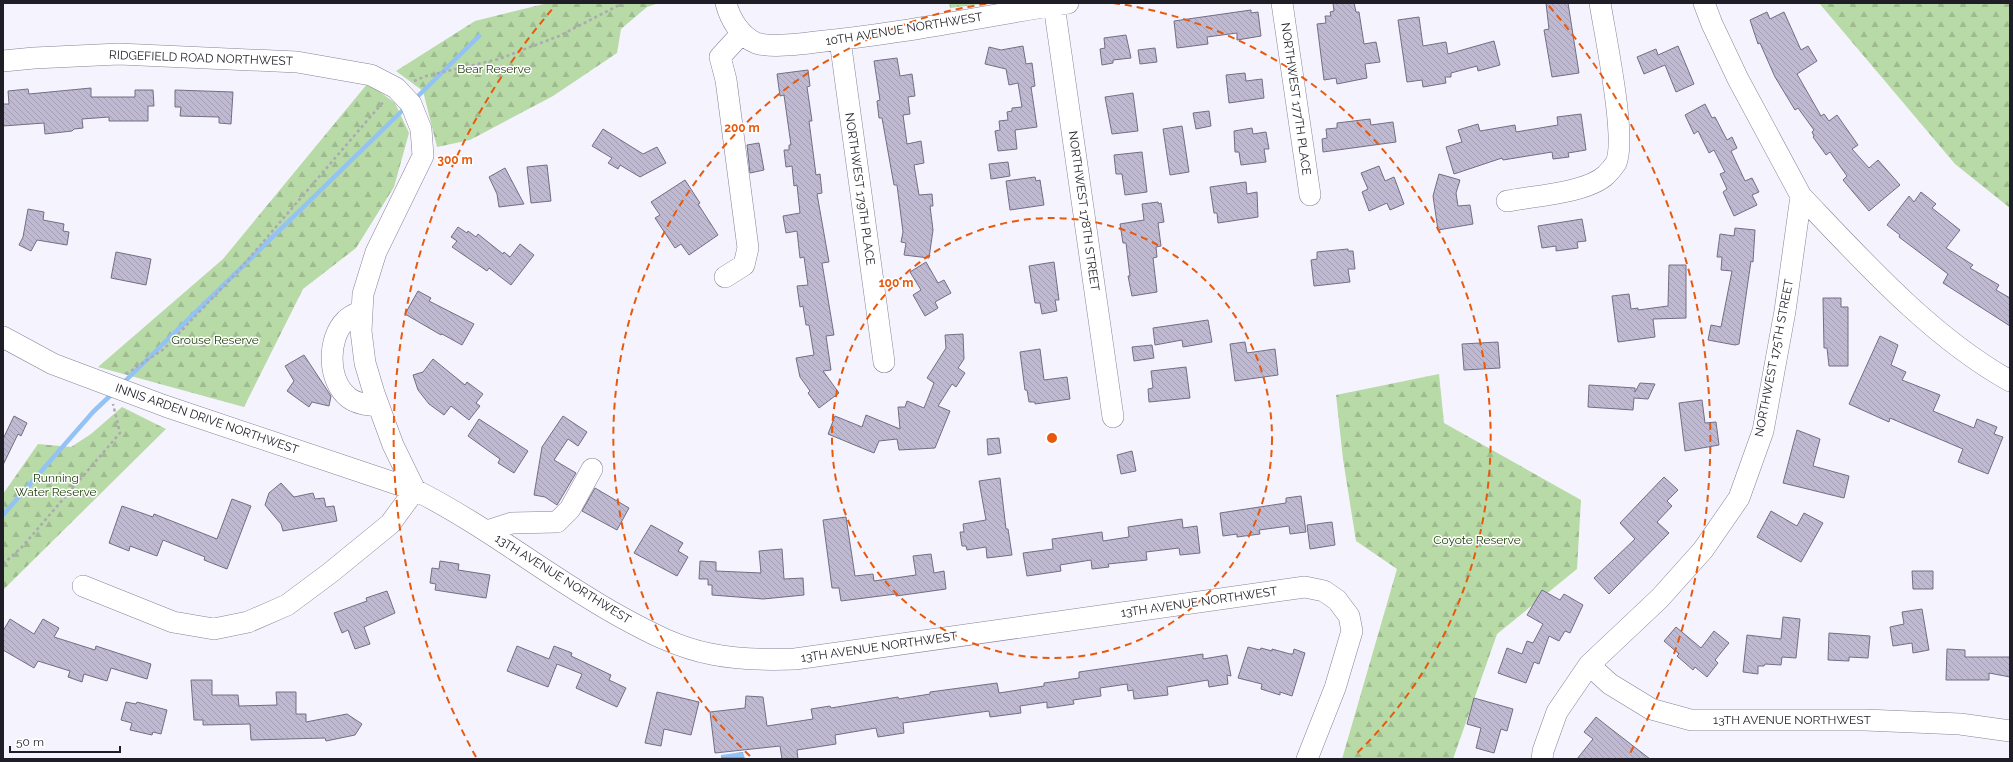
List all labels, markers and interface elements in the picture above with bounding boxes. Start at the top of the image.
street label: 10TH AVENUE NORTHWEST [825,10,984,48]
street label: NORTHWEST 177TH PLACE [1278,22,1314,176]
street label: RIDGEFIELD ROAD NORTHWEST [109,48,294,68]
park label: Bear Reserve [457,62,531,76]
street label: NORTHWEST 179TH PLACE [842,112,878,266]
text: 200 m [724,121,760,135]
street label: NORTHWEST 178TH STREET [1066,130,1102,293]
text: 300 m [437,153,473,167]
text: 100 m [879,276,913,290]
street label: NORTHWEST 175TH STREET [1752,277,1796,438]
park label: Grouse Reserve [171,333,259,347]
street label: INNIS ARDEN DRIVE NORTHWEST [113,381,301,457]
centre of rings [1045,431,1059,445]
park label: Running Water Reserve [15,471,97,499]
street label: 13TH AVENUE NORTHWEST [492,531,634,627]
park label: Coyote Reserve [1433,533,1521,547]
street label: 13TH AVENUE NORTHWEST [1120,584,1279,620]
street label: 13TH AVENUE NORTHWEST [800,629,959,665]
street label: 13TH AVENUE NORTHWEST [1713,713,1872,727]
scale bar [10,728,120,754]
text: 50 m [16,735,44,749]

